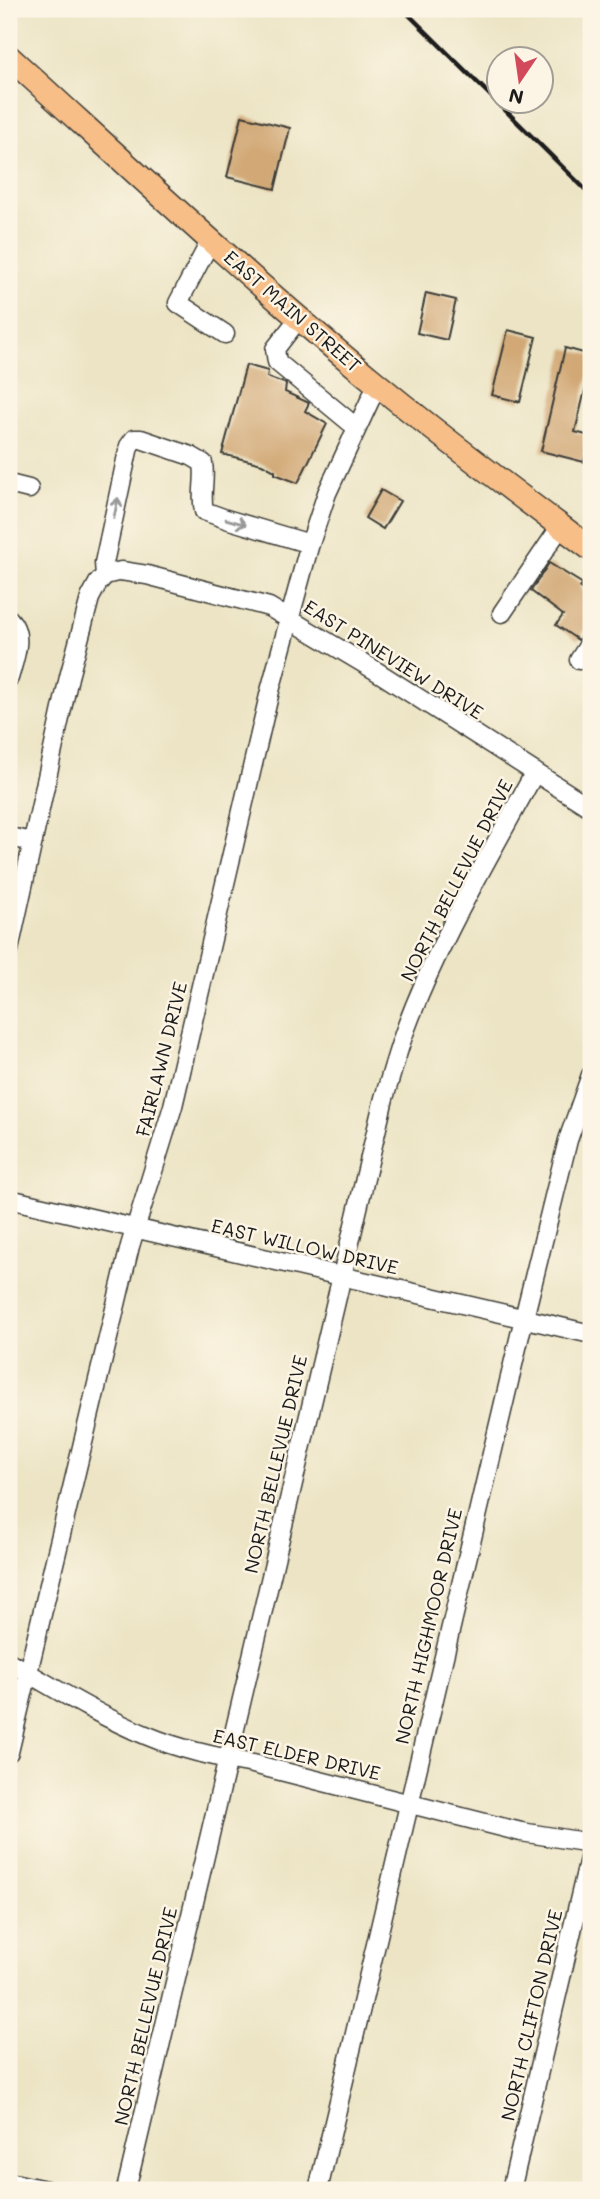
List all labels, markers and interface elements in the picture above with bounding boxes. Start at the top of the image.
north arrow [484,46,554,116]
text: N [506,83,526,111]
street label: EAST MAIN STREET [219,245,367,377]
one-way arrow [110,497,123,520]
one-way arrow [224,516,247,529]
street label: EAST PINEVIEW DRIVE [300,594,489,725]
street label: NORTH BELLEVUE DRIVE [394,775,518,985]
street label: FAIRLAWN DRIVE [130,979,192,1139]
street label: EAST WILLOW DRIVE [209,1212,401,1280]
street label: NORTH BELLEVUE DRIVE [238,1352,312,1576]
street label: NORTH HIGHMOOR DRIVE [389,1506,467,1746]
street label: EAST ELDER DRIVE [211,1723,383,1785]
street label: NORTH BELLEVUE DRIVE [108,1904,182,2128]
street label: NORTH CLIFTON DRIVE [494,1907,568,2123]

